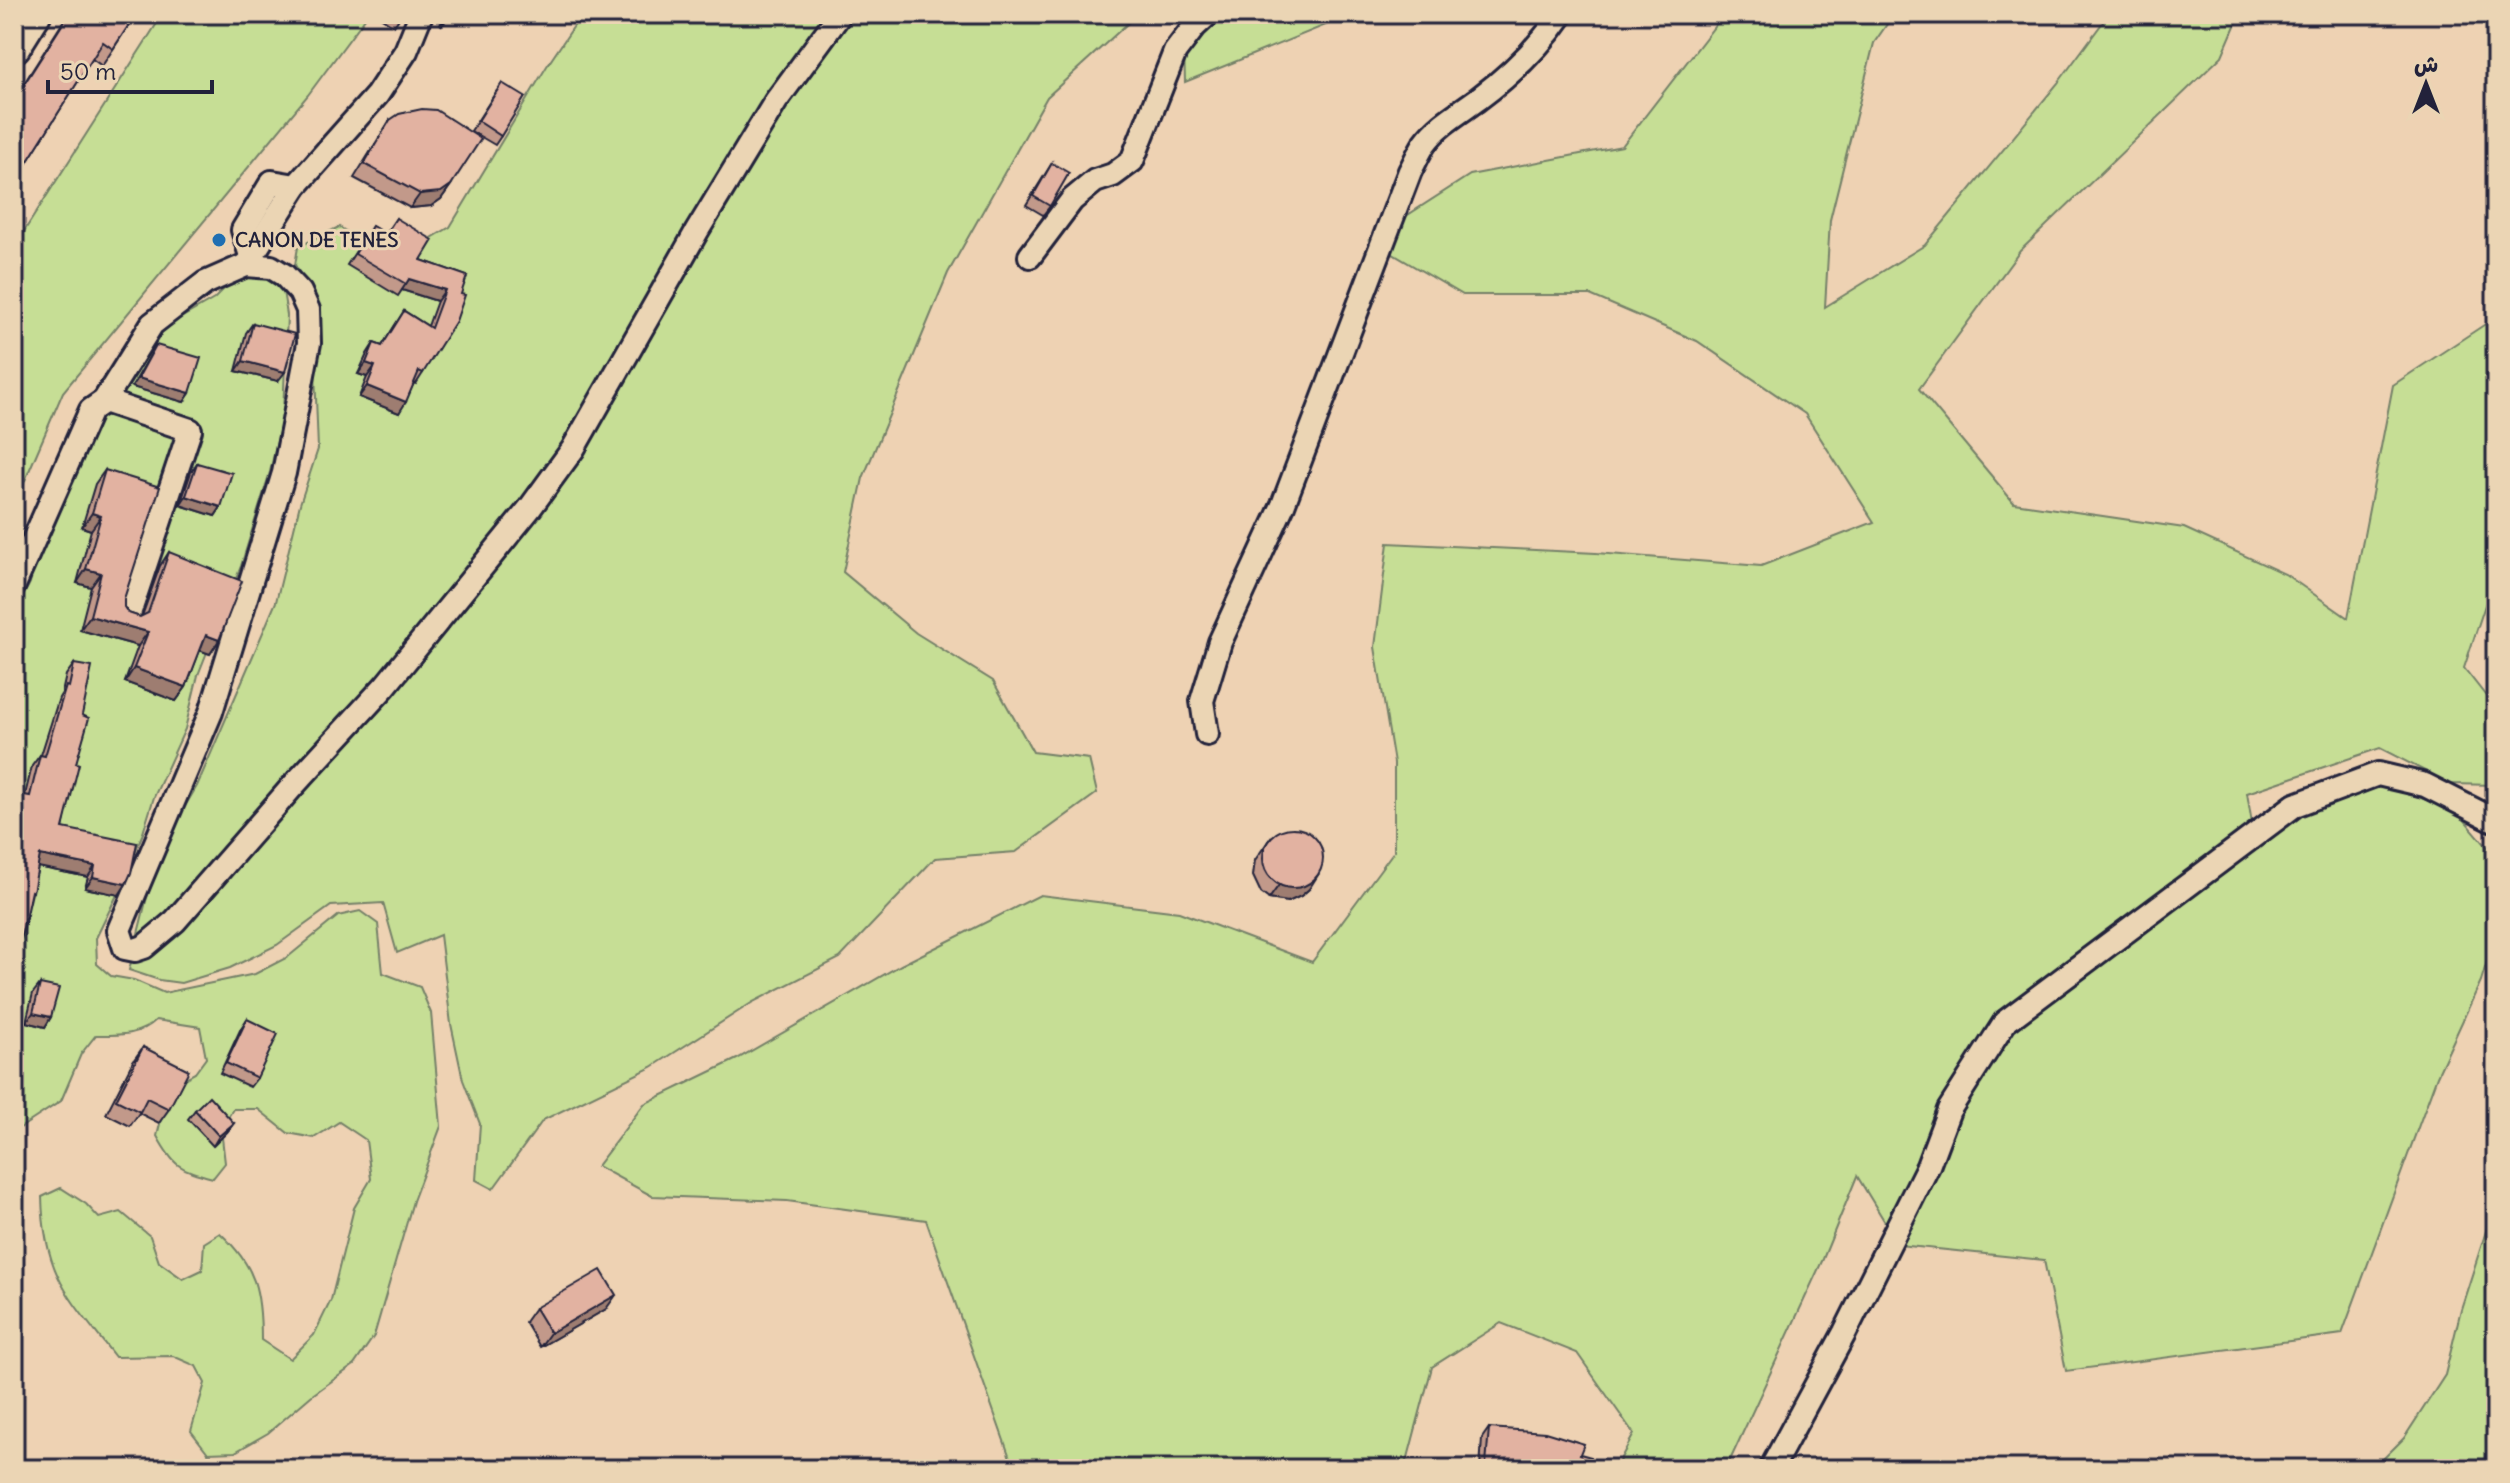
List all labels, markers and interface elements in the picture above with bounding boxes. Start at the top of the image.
scale bar [48,44,212,94]
north arrow [2386,44,2466,124]
text: ش [2414,50,2438,78]
text: 50 m [60,56,116,86]
place label: CANON DE TENES [235,227,398,252]
marker: CANON DE TENES [210,231,228,249]

